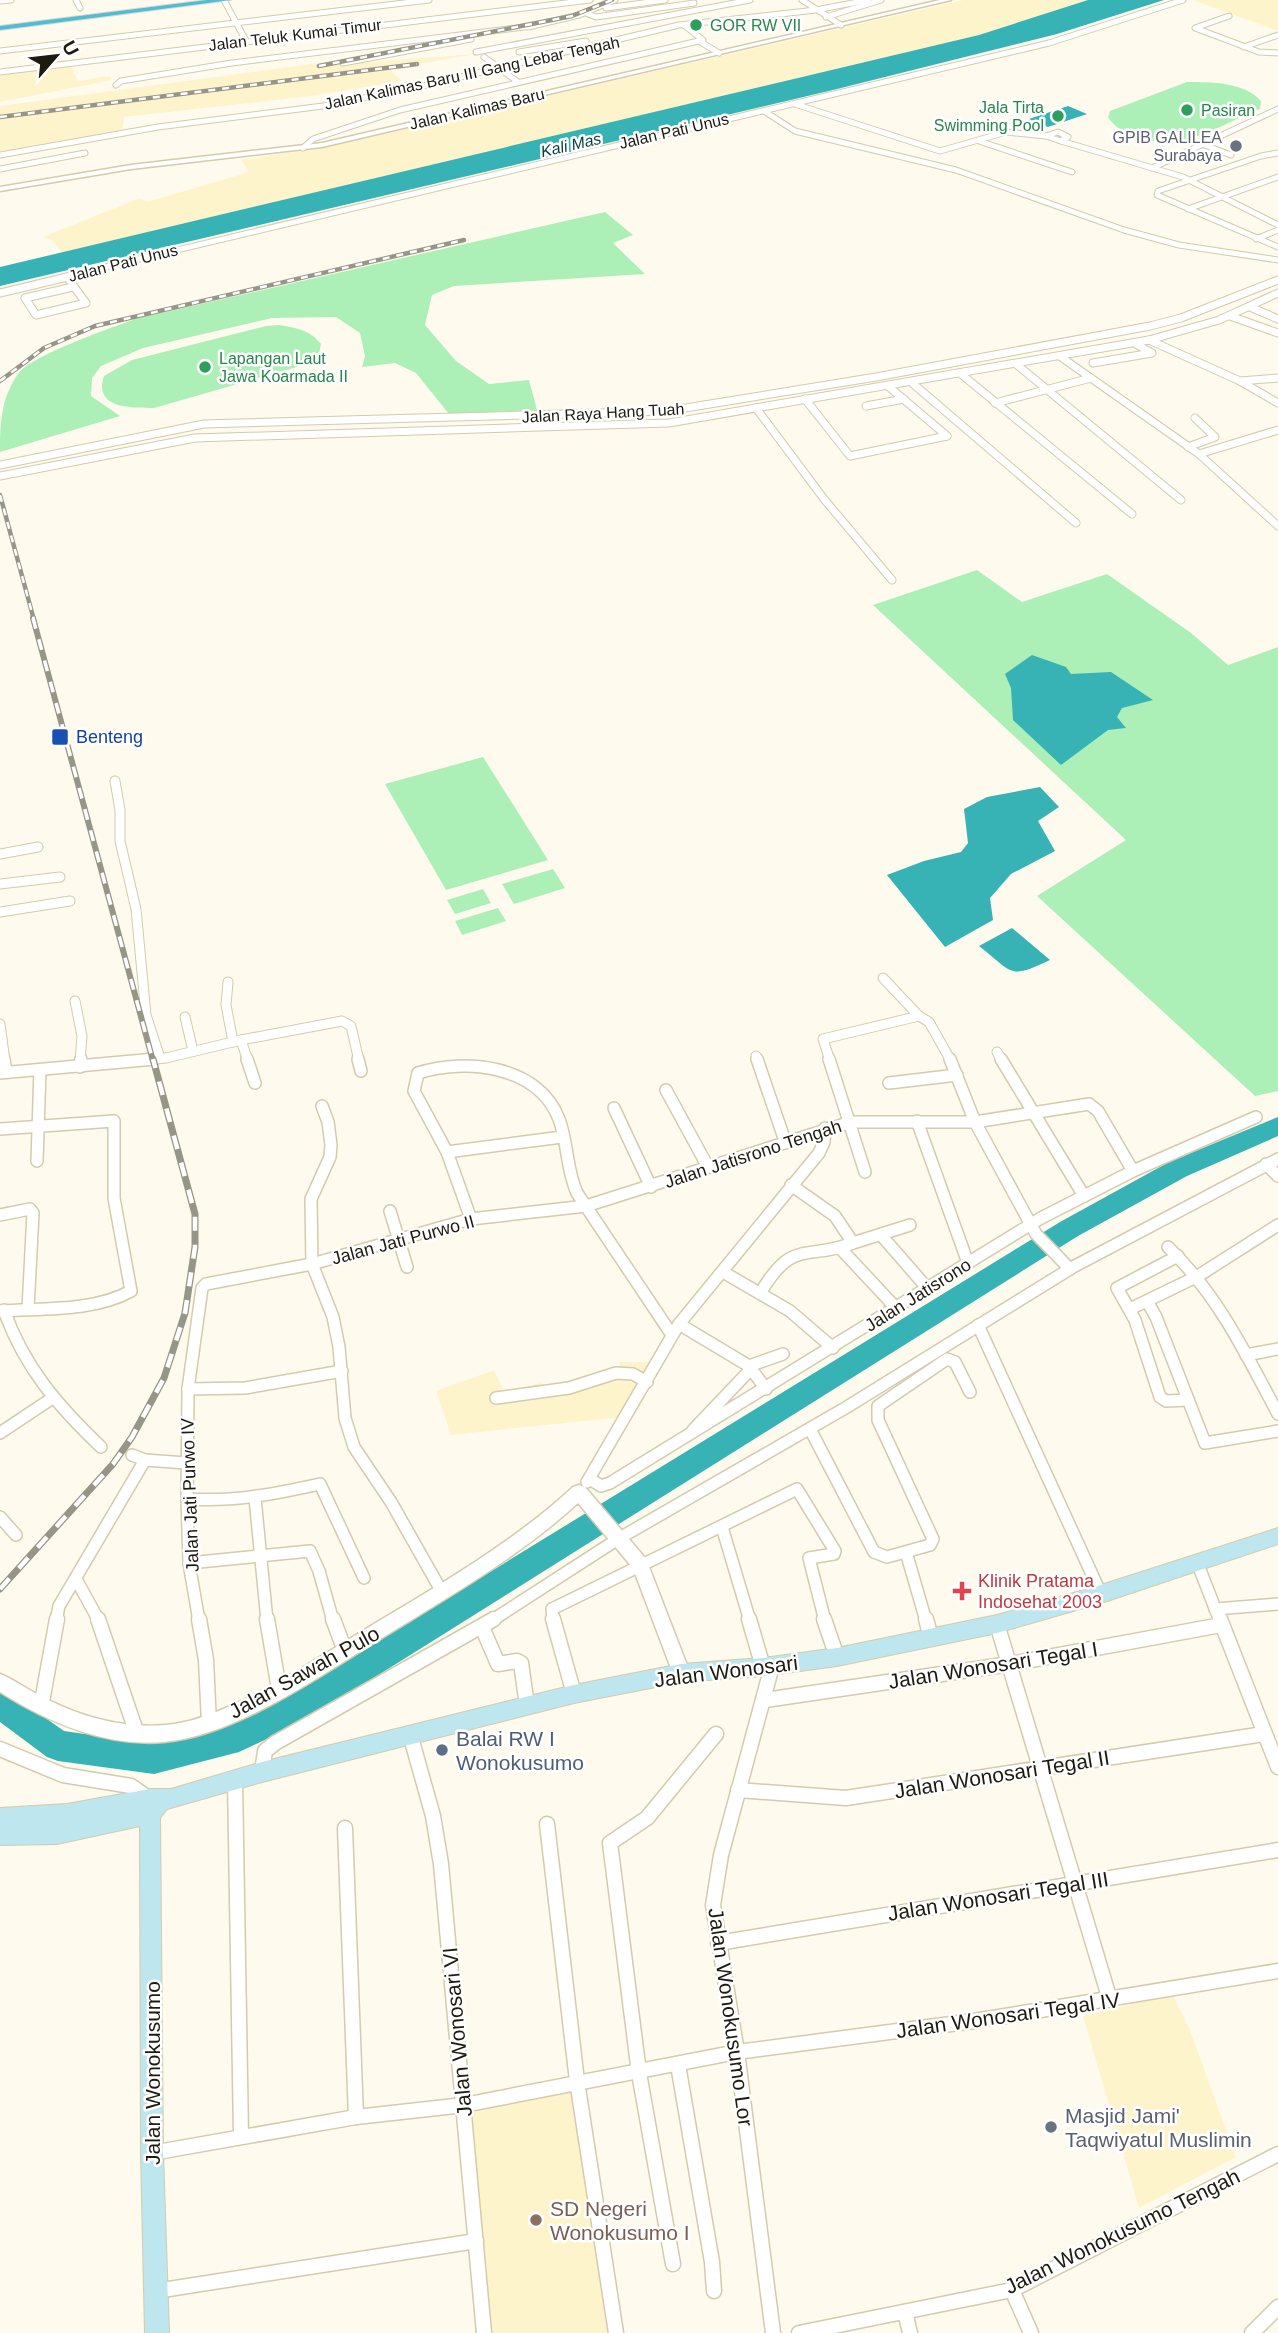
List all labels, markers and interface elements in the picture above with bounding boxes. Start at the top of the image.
street label: Jalan Teluk Kumai Timur [208,16,383,54]
marker: GOR RW VII [688,17,704,33]
place label: GOR RW VII [710,17,801,34]
north arrow [21,21,91,91]
street label: Jalan Kalimas Baru III Gang Lebar Tengah [323,32,621,114]
text: U [58,37,83,59]
street label: Jalan Kalimas Baru [408,84,546,134]
place label: Jala Tirta Swimming Pool [934,99,1044,134]
marker: Pasiran [1179,102,1195,118]
place label: Pasiran [1201,102,1255,119]
marker: Jala Tirta Swimming Pool [1050,108,1066,124]
street label: Jalan Pati Unus [617,110,731,152]
place label: GPIB GALILEA Surabaya [1113,129,1222,164]
water label: Kali Mas [539,130,603,160]
marker: GPIB GALILEA Surabaya [1228,138,1244,154]
street label: Jalan Pati Unus [67,241,179,285]
place label: Lapangan Laut Jawa Koarmada II [219,350,348,385]
marker: Lapangan Laut Jawa Koarmada II [197,359,213,375]
street label: Jalan Raya Hang Tuah [521,400,685,426]
marker: Benteng [50,727,70,747]
place label: Benteng [76,727,143,747]
street label: Jalan Jatisrono Tengah [662,1116,844,1192]
street label: Jalan Jati Purwo II [329,1211,477,1269]
street label: Jalan Jatisrono [861,1254,975,1336]
street label: Jalan Jati Purwo IV [177,1418,203,1572]
place label: Klinik Pratama Indosehat 2003 [978,1571,1102,1612]
marker: Klinik Pratama Indosehat 2003 [952,1581,972,1601]
street label: Jalan Sawah Pulo [225,1621,383,1723]
street label: Jalan Wonosari Tegal I [887,1637,1099,1693]
street label: Jalan Wonosari [653,1651,799,1691]
place label: Balai RW I Wonokusumo [456,1727,584,1774]
marker: Balai RW I Wonokusumo [434,1742,450,1758]
street label: Jalan Wonosari Tegal II [893,1746,1111,1802]
street label: Jalan Wonosari Tegal III [886,1867,1110,1925]
street label: Jalan Wonokusumo Lor [704,1906,758,2128]
street label: Jalan Wonosari VI [438,1946,476,2118]
street label: Jalan Wonokusumo [141,1981,164,2165]
street label: Jalan Wonosari Tegal IV [895,1988,1121,2042]
place label: Masjid Jami' Taqwiyatul Muslimin [1065,2104,1252,2151]
marker: Masjid Jami' Taqwiyatul Muslimin [1043,2119,1059,2135]
street label: Jalan Wonokusumo Tengah [1001,2164,1243,2298]
place label: SD Negeri Wonokusumo I [550,2197,690,2244]
marker: SD Negeri Wonokusumo I [528,2212,544,2228]

